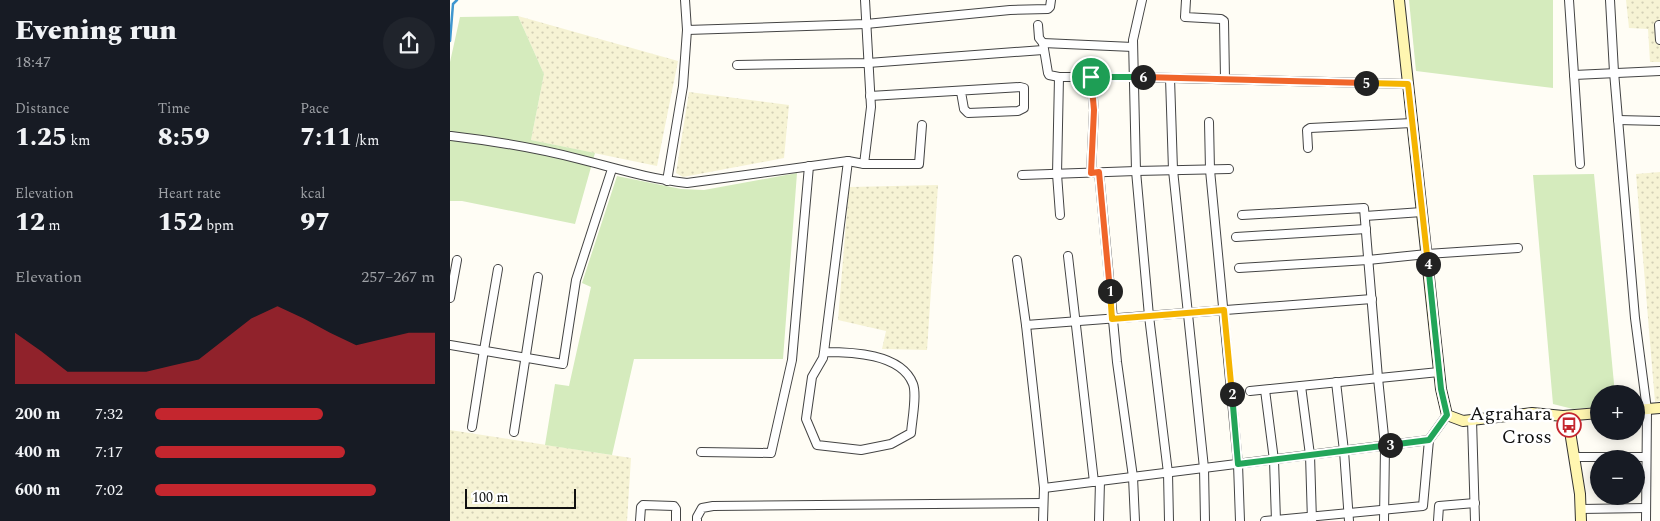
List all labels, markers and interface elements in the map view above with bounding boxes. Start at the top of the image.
text: Evening run [15,9,177,52]
button: share [383,17,435,69]
text: 18:47 [15,50,51,74]
pin [1070,56,1112,98]
icon: arrive [1077,63,1105,91]
pin: 6 [1130,64,1156,90]
text: 6 [1140,67,1147,88]
pin: 5 [1354,70,1378,96]
text: 5 [1363,73,1370,94]
text: Distance [15,98,70,119]
text: Time [158,98,190,119]
text: Pace [300,98,329,119]
text: 1.25 [15,119,67,157]
text: 8:59 [158,119,210,157]
text: 7:11 [300,119,352,157]
text: km [67,130,90,151]
text: /km [352,130,379,151]
text: Elevation [15,183,74,204]
text: Heart rate [158,183,221,204]
text: kcal [300,183,325,204]
text: 12 [15,204,45,242]
text: 152 [158,204,203,242]
text: 97 [300,204,330,242]
text: m [45,215,61,236]
text: bpm [203,215,234,236]
pin: 4 [1416,252,1440,276]
text: 4 [1425,254,1432,275]
text: Elevation [15,265,82,289]
text: 257–267 m [361,265,435,289]
pin: 1 [1098,278,1122,304]
text: 1 [1107,281,1114,302]
pin: 2 [1220,382,1244,406]
text: 2 [1229,384,1236,405]
map controls [1590,385,1645,505]
button: + [1590,385,1645,440]
place label: Agrahara Cross [1470,399,1552,452]
text: 200 m [15,402,60,426]
text: 7:32 [95,402,123,426]
bus stop icon: Agrahara Cross [1556,412,1582,438]
pin: 3 [1378,432,1402,458]
text: 3 [1387,435,1394,456]
text: 400 m [15,440,60,464]
text: 7:17 [95,440,123,464]
button: − [1590,450,1645,505]
text: 600 m [15,478,60,502]
text: 7:02 [95,478,123,502]
scale bar [465,486,576,509]
text: 100 m [472,487,509,508]

